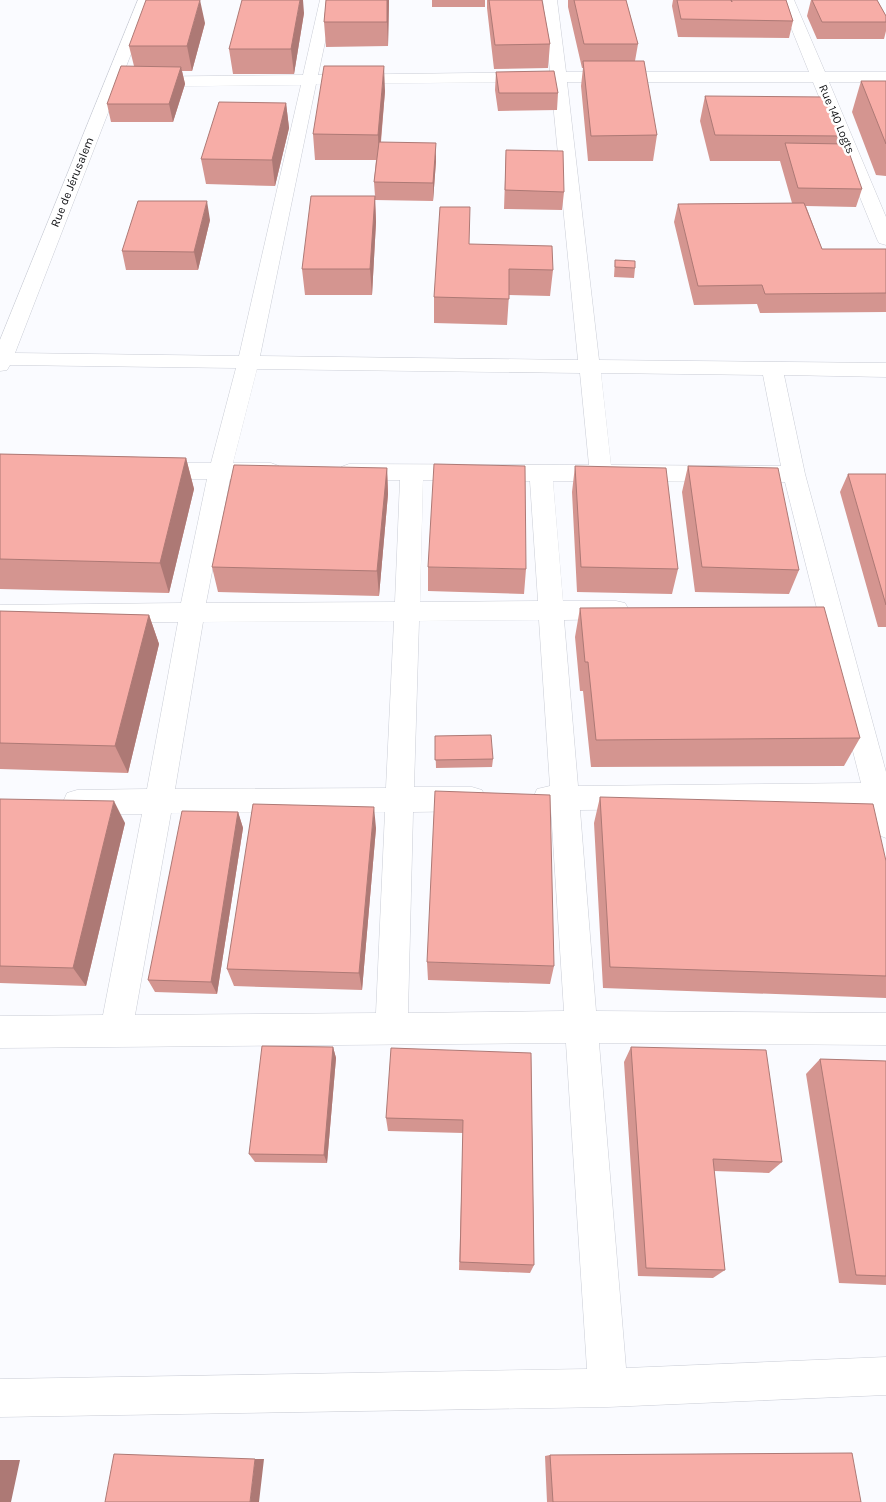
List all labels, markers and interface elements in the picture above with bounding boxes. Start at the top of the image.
street label: Rue 140 Logts [816,82,858,156]
street label: Rue de Jérusalem [48,135,96,229]

